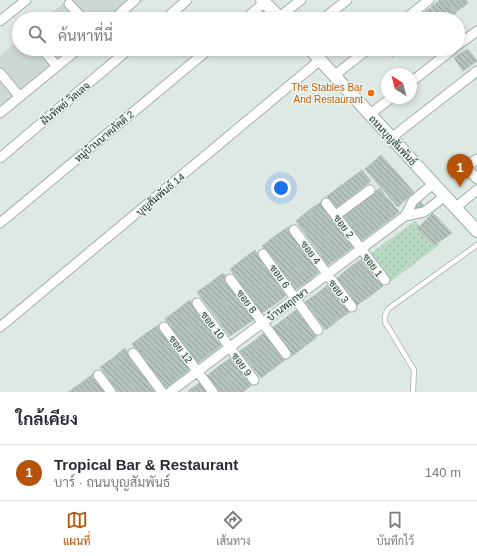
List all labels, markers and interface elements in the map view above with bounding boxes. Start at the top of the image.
search box [12,12,465,56]
icon: search [26,23,48,45]
text: ค้นหาที่นี่ [58,27,113,44]
north arrow [381,68,417,104]
street label: ฝันทิพย์ วิลเลจ [37,78,92,127]
place label: The Stables Bar And Restaurant [291,82,364,105]
marker: The Stables Bar And Restaurant [366,88,376,98]
street label: หมู่บ้านนาคภัคดี 2 [72,107,138,166]
street label: ถนนบุญสัมพันธ์ [365,112,420,169]
pin: 1 [447,154,473,187]
street label: บุญสัมพันธ์ 14 [133,169,188,219]
your location [271,178,291,198]
street label: ซอย 2 [331,213,356,240]
street label: ซอย 4 [298,239,323,266]
street label: ซอย 1 [360,252,385,279]
street label: ซอย 6 [267,263,292,290]
street label: ซอย 3 [326,278,351,305]
street label: บ้านพฤกษา [264,285,311,324]
street label: ซอย 8 [234,288,259,315]
street label: ซอย 10 [199,309,227,342]
street label: ซอย 12 [167,333,195,366]
street label: ซอย 9 [229,351,254,378]
text: ใกล้เคียง [16,410,78,429]
text: Tropical Bar & Restaurant [54,456,238,473]
text: 1 [25,465,33,480]
text: 140 m [425,465,461,480]
text: บาร์ · ถนนบุญสัมพันธ์ [54,475,170,490]
tab: แผนที่ [63,509,90,548]
tab: เส้นทาง [216,509,251,548]
tab: บันทึกไว้ [376,509,414,548]

